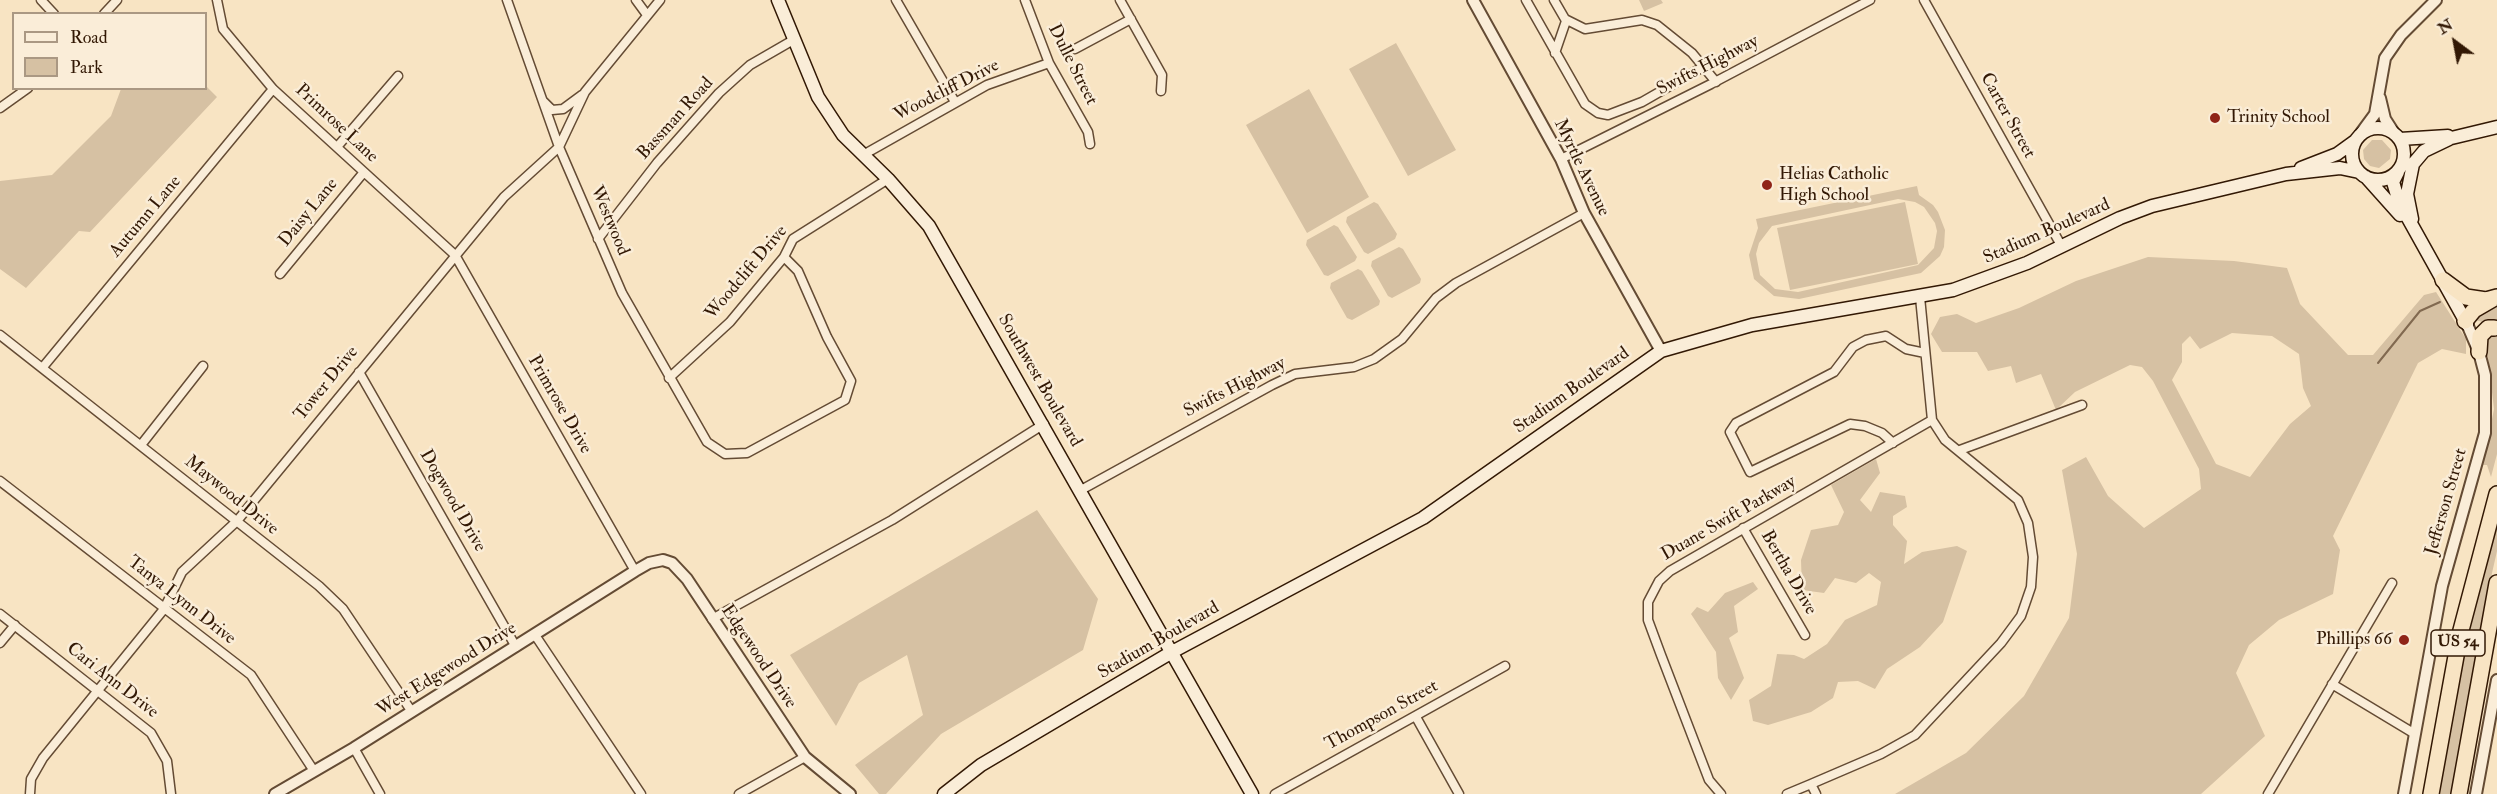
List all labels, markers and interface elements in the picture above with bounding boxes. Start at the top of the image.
legend [12,12,207,90]
north arrow [2425,12,2485,72]
text: N [2434,14,2457,39]
street label: Dulle Street [1042,21,1102,109]
text: Road [70,26,108,49]
street label: Swifts Highway [1654,31,1762,101]
street label: Woodcliff Drive [891,55,1003,127]
text: Park [70,56,103,79]
street label: Carter Street [1975,69,2039,163]
street label: Bassman Road [633,73,719,165]
street label: Primrose Lane [290,80,382,168]
place label: Trinity School [2227,107,2330,129]
marker: Trinity School [2208,111,2222,125]
street label: Myrtle Avenue [1548,116,1614,220]
place label: Helias Catholic High School [1779,164,1889,207]
street label: Autumn Lane [106,172,186,262]
street label: Daisy Lane [275,174,343,252]
marker: Helias Catholic High School [1760,178,1774,192]
street label: Westwood [585,183,633,259]
street label: Stadium Boulevard [1980,194,2114,270]
street label: Woodclift Drive [701,222,793,324]
street label: Southwest Boulevard [992,311,1086,451]
street label: Tower Drive [290,342,364,426]
street label: Stadium Boulevard [1510,343,1634,439]
street label: Primrose Drive [522,352,596,458]
street label: Swifts Highway [1181,353,1289,423]
street label: Dogwood Drive [414,446,490,556]
street label: Jefferson Street [2421,446,2473,558]
street label: Maywood Drive [180,452,282,540]
street label: Duane Swift Parkway [1658,472,1800,566]
street label: Bertha Drive [1755,527,1821,619]
street label: Tanya Lynn Drive [123,552,239,650]
street label: Stadium Boulevard [1095,598,1223,684]
street label: Edgewood Drive [715,601,801,713]
street label: West Edgewood Drive [373,618,521,722]
place label: Phillips 66 [2316,629,2392,651]
road number: US 54 [2431,630,2485,656]
marker: Phillips 66 [2397,633,2411,647]
street label: Cari Ann Drive [62,638,162,724]
street label: Thompson Street [1322,676,1442,756]

